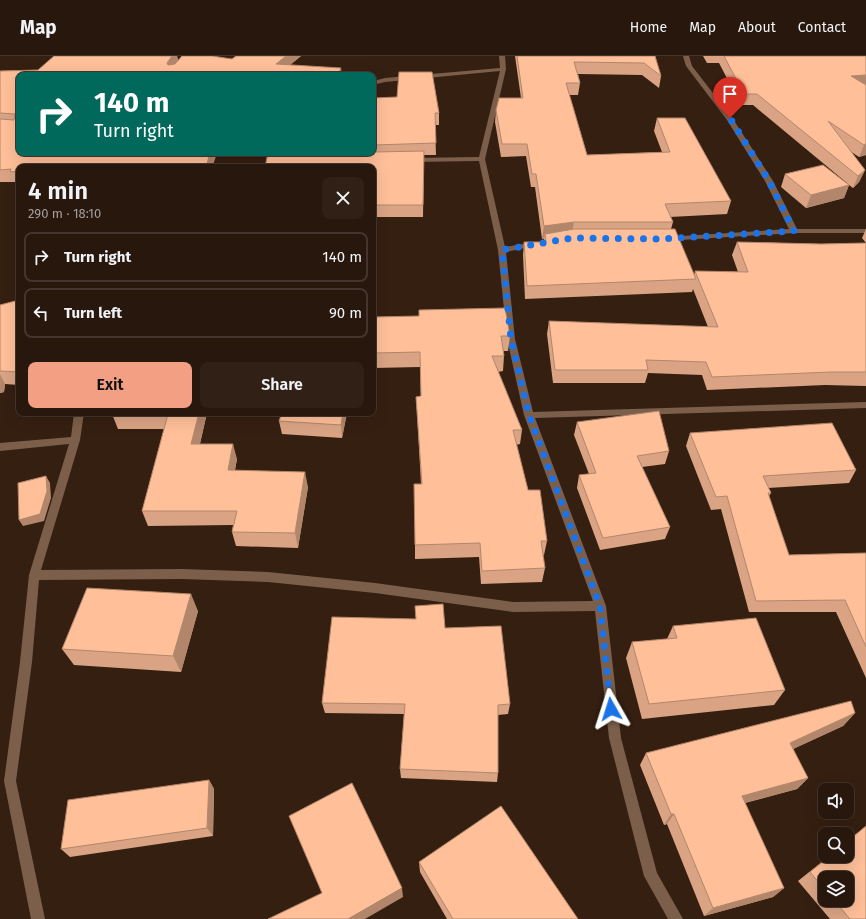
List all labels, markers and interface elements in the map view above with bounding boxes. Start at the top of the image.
text: Map [20,16,57,39]
text: Home [630,19,667,36]
text: Map [689,19,716,36]
text: About [738,19,776,36]
text: Contact [798,19,846,36]
pin [713,77,747,118]
icon: arrive [719,83,741,105]
text: 140 m [94,86,170,119]
icon: right [28,88,80,140]
text: Turn right [94,120,174,142]
text: 4 min [28,177,88,205]
button: close [322,177,364,219]
text: 290 m · 18:10 [28,206,101,221]
icon: right [30,246,52,268]
text: Turn right [64,248,131,266]
text: 140 m [322,248,362,266]
icon: left [30,302,52,324]
text: Turn left [64,304,122,322]
text: 90 m [329,304,362,322]
button: Exit [28,362,192,408]
button: Share [200,362,364,408]
position arrow [590,688,632,730]
map controls [818,783,854,907]
button: sound [818,783,854,819]
button: search [818,827,854,863]
button: layers [818,871,854,907]

